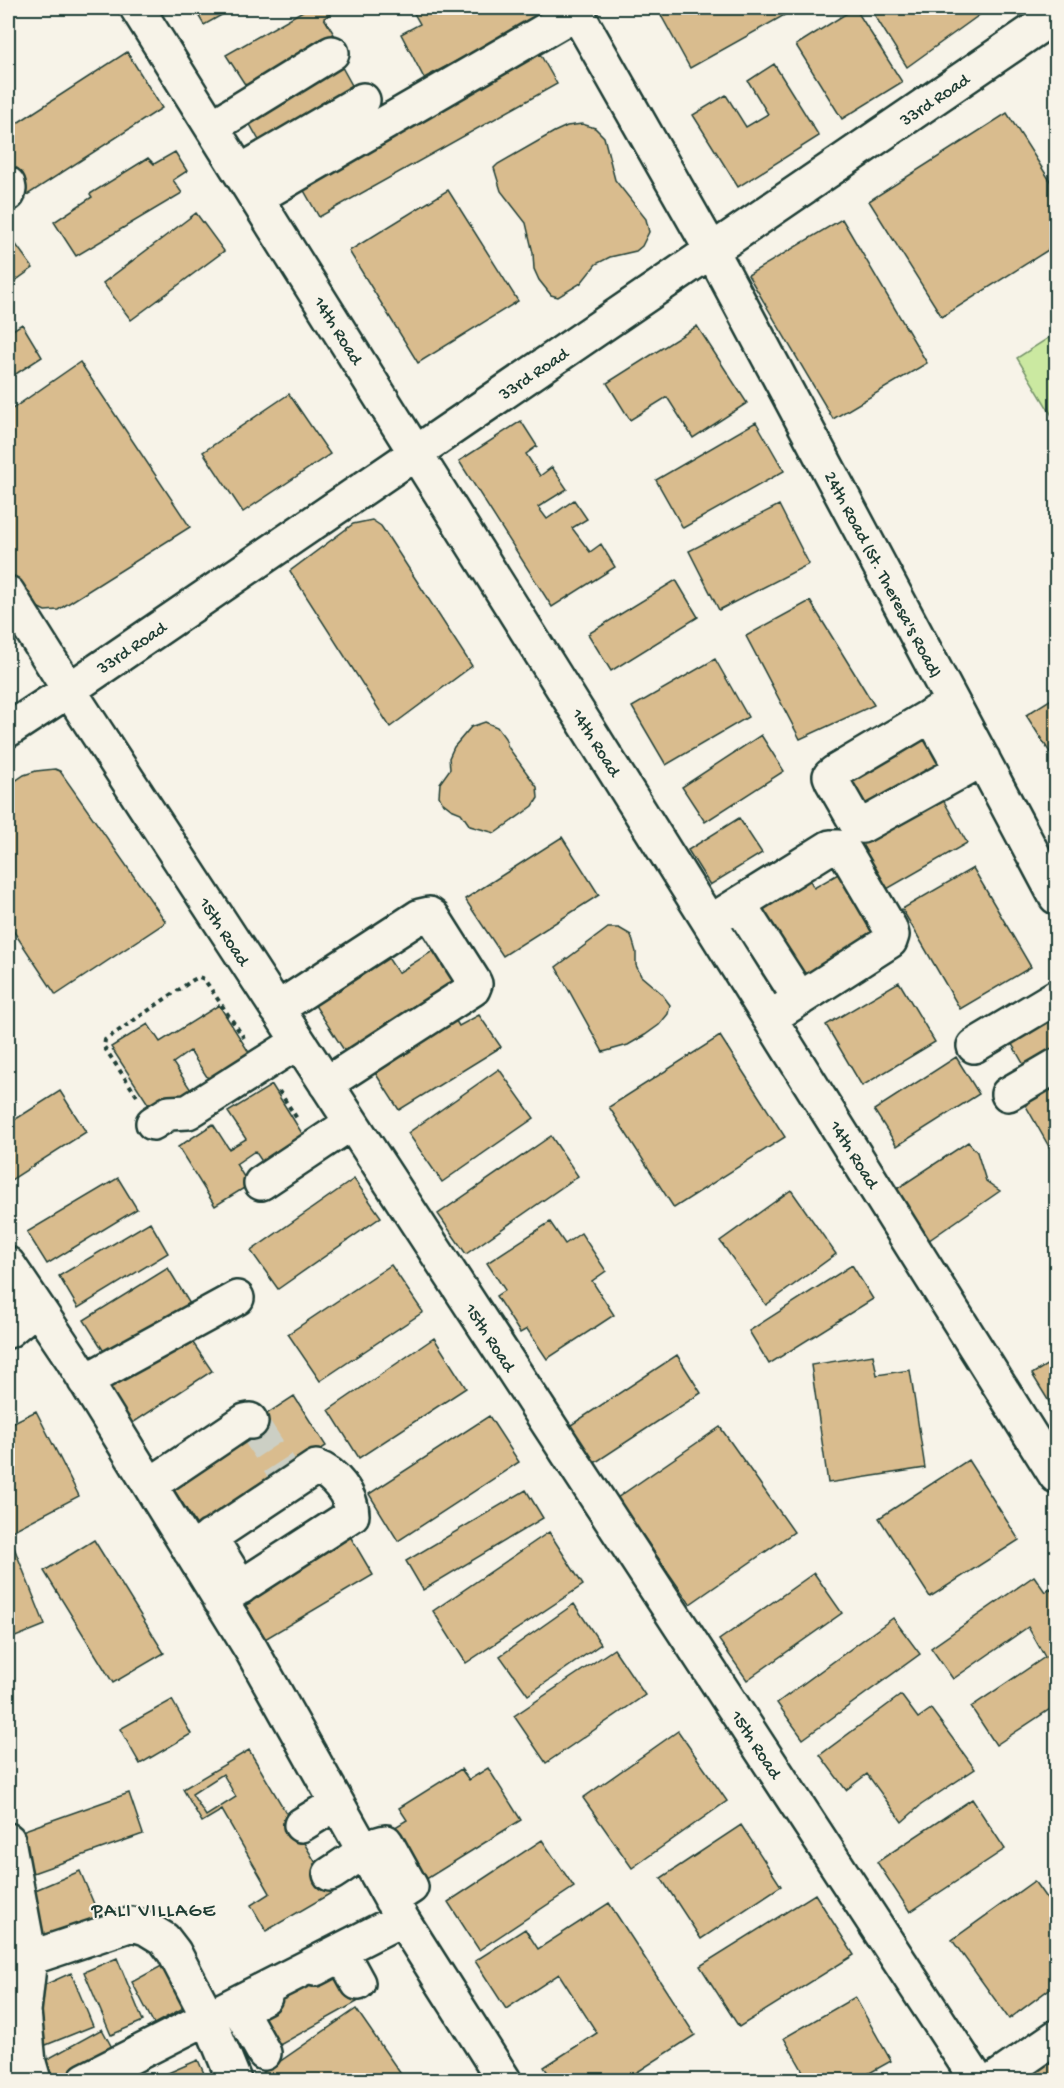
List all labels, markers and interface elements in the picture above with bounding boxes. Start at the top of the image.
street label: 33rd Road [896,69,975,132]
street label: 14th Road [307,293,367,371]
street label: 33rd Road [495,343,574,406]
street label: 24th Road (St. Theresa's Road) [818,468,945,682]
street label: 33rd Road [93,617,172,680]
street label: 14th Road [565,705,625,783]
street label: 15th Road [192,893,254,972]
street label: 14th Road [823,1117,883,1195]
street label: 15th Road [458,1299,520,1378]
street label: 15th Road [724,1706,786,1785]
district label: PALI VILLAGE [90,1901,217,1924]

